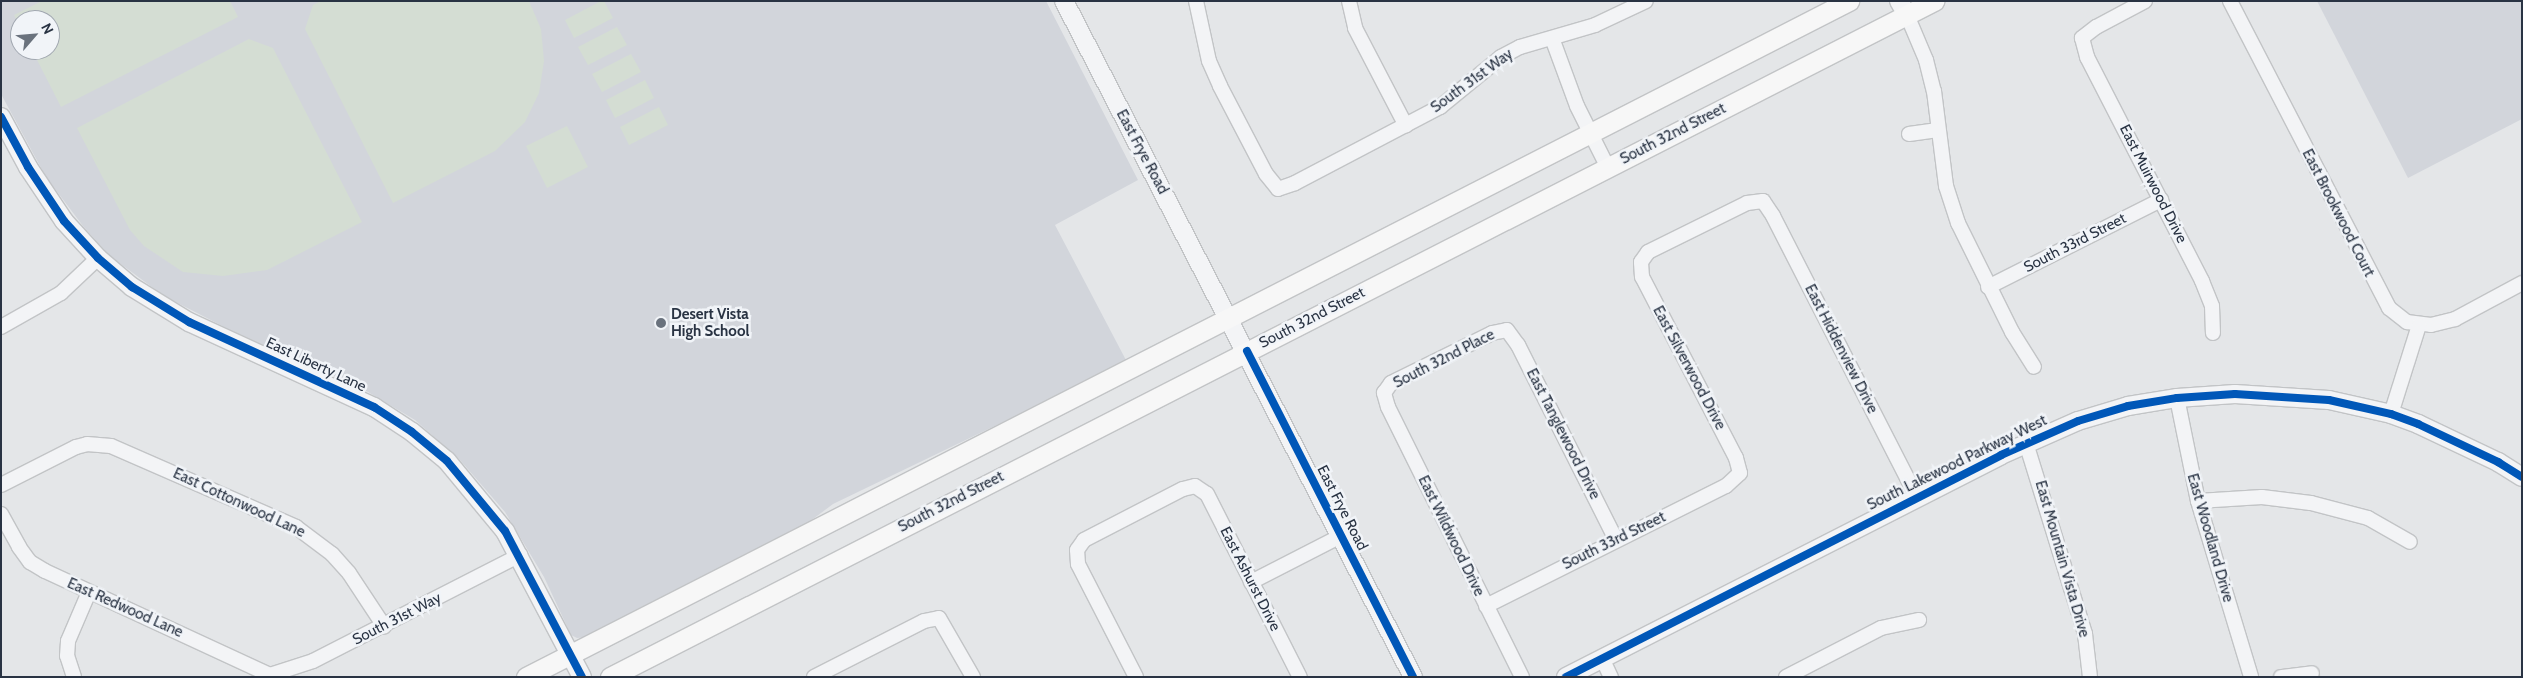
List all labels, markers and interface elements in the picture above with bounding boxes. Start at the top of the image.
north arrow [10,10,60,60]
text: N [37,20,58,37]
street label: South 31st Way [1427,45,1517,117]
street label: South 32nd Street [1617,100,1729,168]
street label: East Frye Road [1112,107,1172,197]
street label: East Muirwood Drive [2115,122,2191,246]
street label: East Brookwood Court [2298,146,2378,280]
street label: South 33rd Street [2021,209,2129,277]
street label: East Hiddenview Drive [1801,281,1881,417]
street label: South 32nd Street [1256,284,1368,352]
street label: East Silverwood Drive [1649,303,1729,433]
place label: Desert Vista High School [671,305,749,340]
marker: Desert Vista High School [655,317,667,329]
street label: South 32nd Place [1390,326,1498,392]
street label: East Liberty Lane [263,334,369,396]
street label: East Tanglewood Drive [1522,366,1604,502]
street label: South Lakewood Parkway West [1864,412,2050,514]
street label: East Frye Road [1313,462,1371,554]
street label: East Cottonwood Lane [170,464,308,542]
street label: South 32nd Street [895,468,1007,536]
street label: East Woodland Drive [2183,472,2237,604]
street label: East Wildwood Drive [1414,473,1488,599]
street label: East Mountain Vista Drive [2031,479,2093,639]
street label: South 33rd Street [1560,508,1668,574]
street label: East Ashurst Drive [1216,524,1284,634]
street label: East Redwood Lane [64,574,186,642]
street label: South 31st Way [350,589,444,649]

